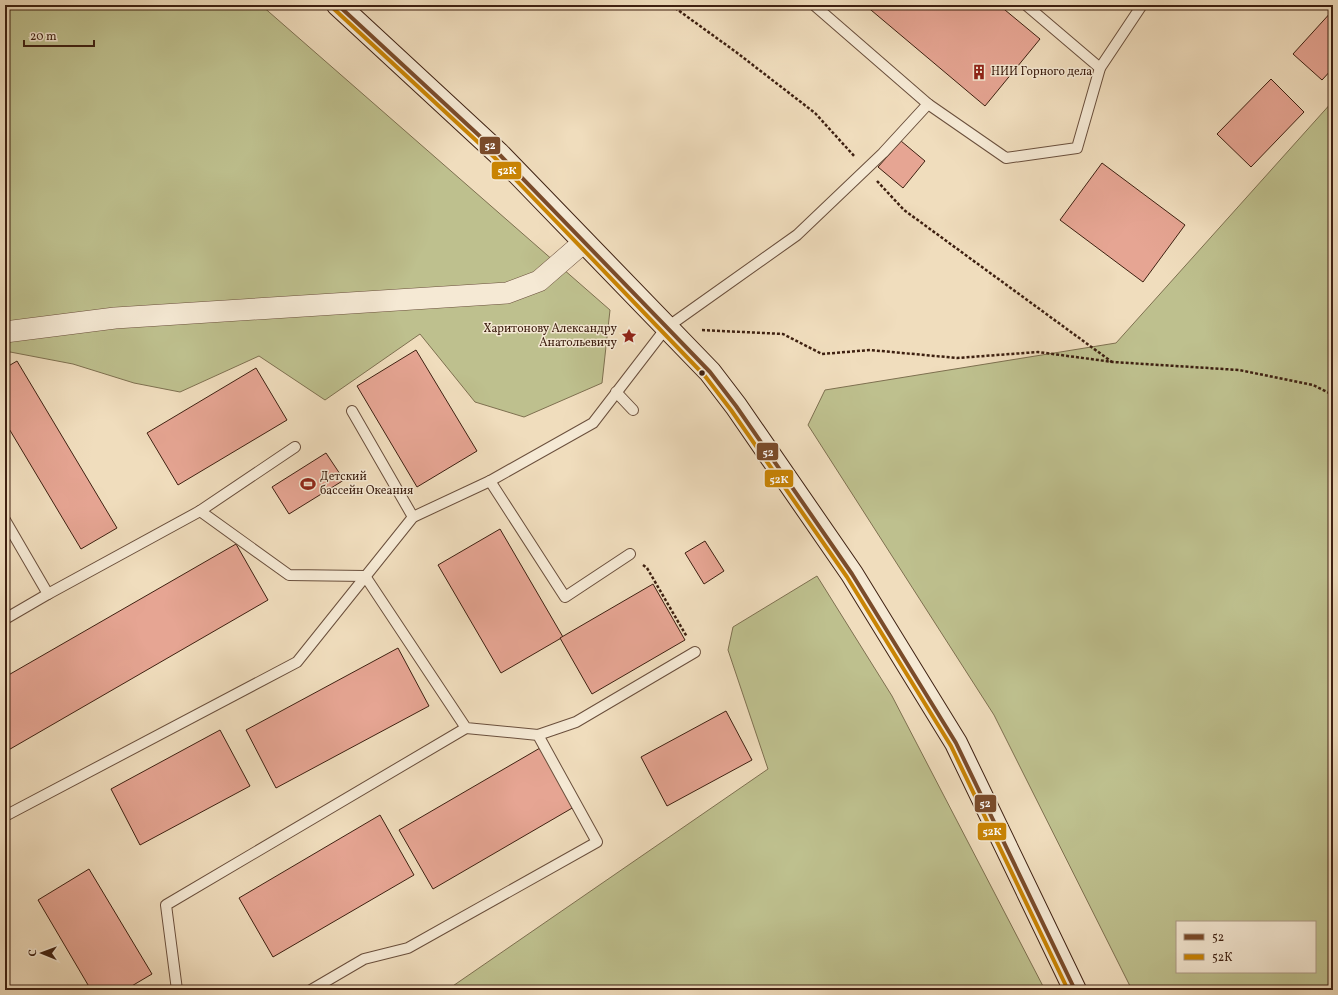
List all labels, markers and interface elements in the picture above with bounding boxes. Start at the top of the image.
scale bar [24,22,94,48]
text: 20 m [30,29,57,45]
building icon: НИИ Горного дела [970,63,988,81]
place label: НИИ Горного дела [991,64,1092,80]
line badge: 52 [479,136,501,155]
text: 52 [484,139,496,154]
line badge: 52К [491,161,522,180]
text: 52К [497,164,517,179]
place label: Харитонову Александру Анатольевичу [483,321,618,351]
place icon: Харитонову Александру Анатольевичу [620,327,638,345]
unlabelled marker [697,368,707,378]
line badge: 52 [756,442,779,461]
text: 52 [762,446,774,461]
place label: Детский бассейн Океания [320,469,413,499]
line badge: 52К [764,469,794,488]
text: 52К [769,473,789,488]
sports icon: Детский бассейн Океания [299,475,317,493]
line badge: 52 [974,794,997,813]
text: 52 [979,797,991,812]
line badge: 52К [977,822,1007,841]
text: 52К [982,825,1002,840]
legend [1176,921,1316,973]
text: 52 [1212,930,1224,946]
north arrow [22,933,62,973]
text: С [26,949,41,957]
text: 52К [1212,950,1232,966]

